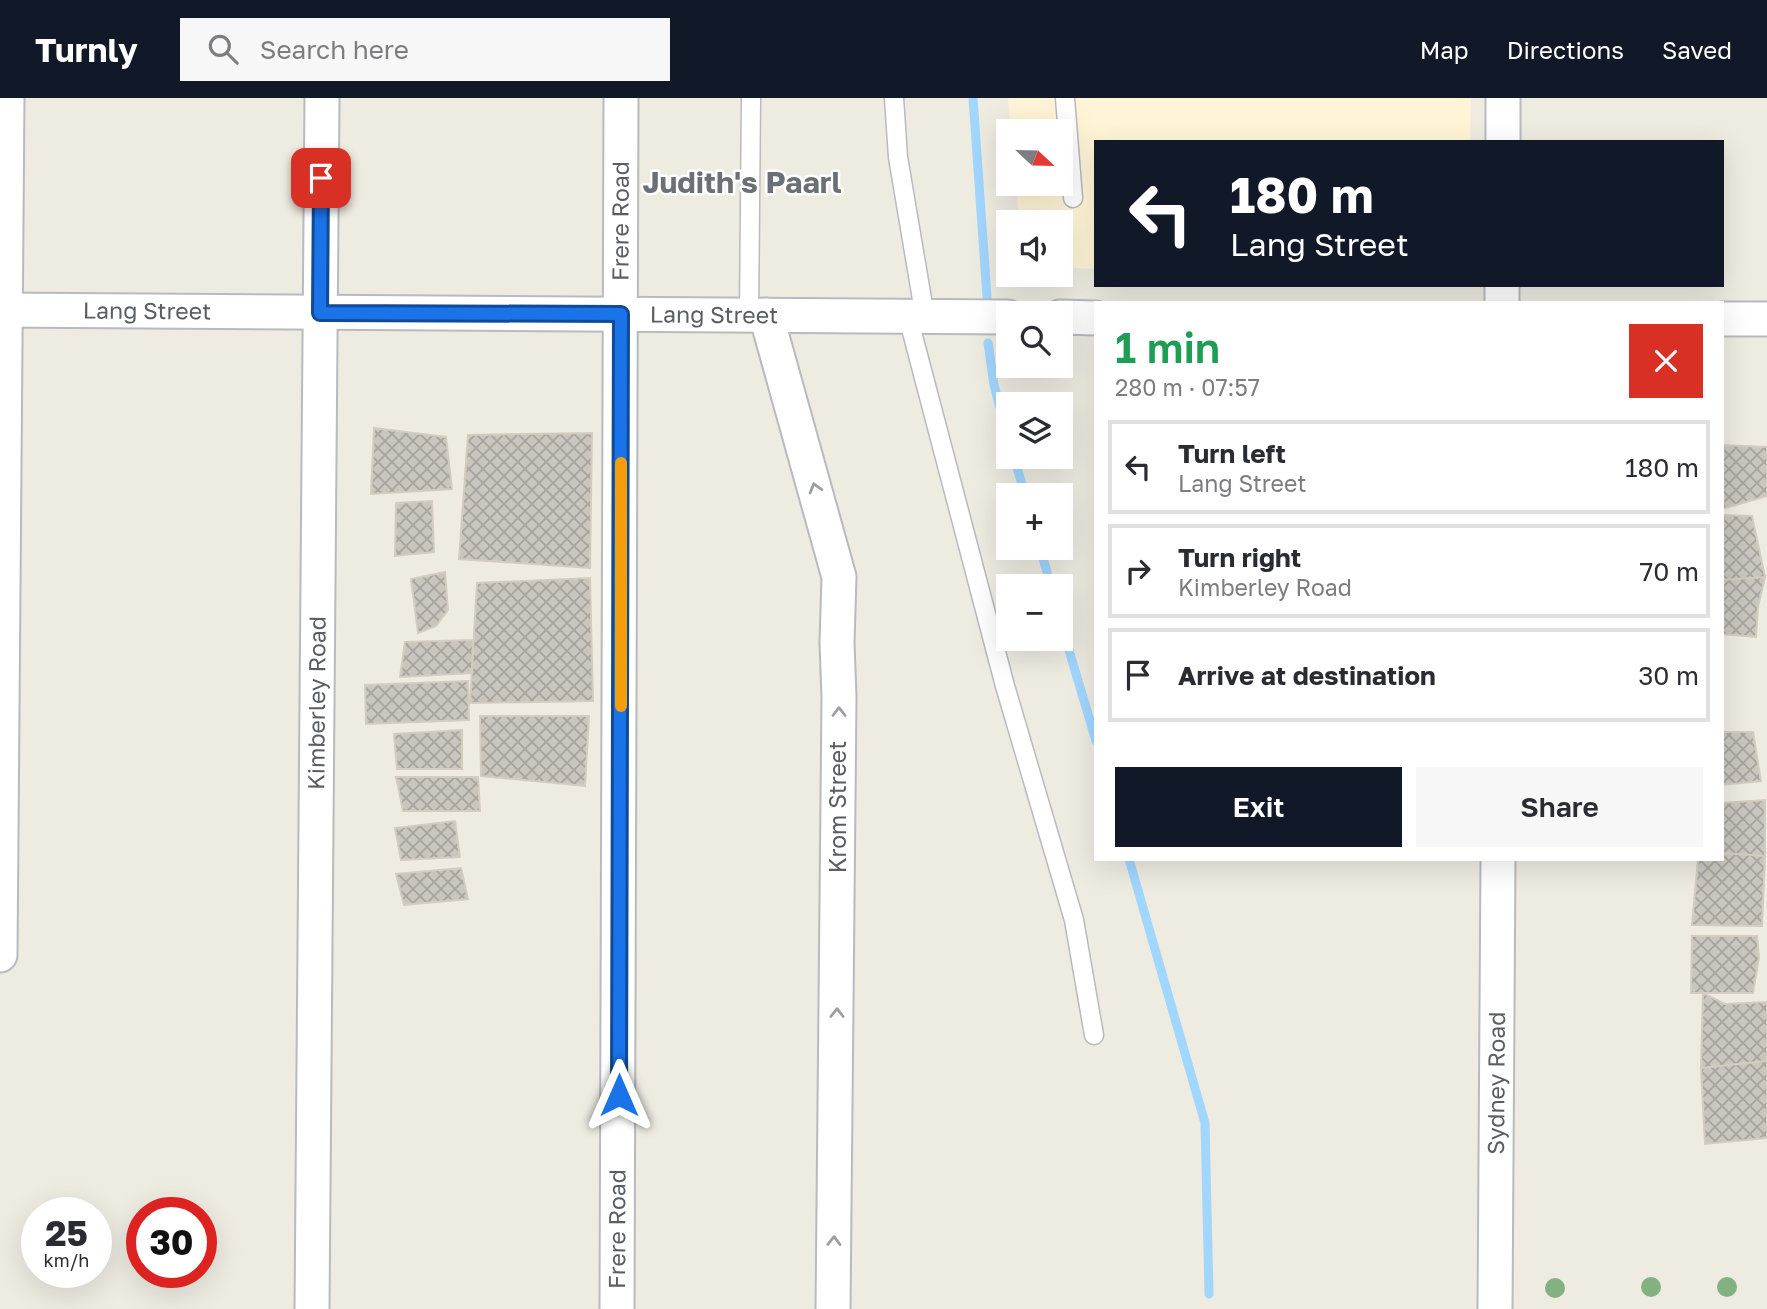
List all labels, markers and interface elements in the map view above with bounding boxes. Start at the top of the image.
search box [180,18,670,81]
text: Turnly [35,30,138,69]
icon: search [204,30,242,68]
text: Search here [260,34,409,65]
text: Map [1420,35,1469,64]
text: Directions [1507,35,1624,64]
text: Saved [1662,35,1732,64]
north arrow [996,119,1073,196]
map controls [996,119,1073,651]
pin [291,148,351,208]
icon: arrive [302,159,340,197]
street label: Frere Road [605,161,634,281]
district label: Judith's Paarl [642,164,842,200]
text: 180 m [1230,165,1374,224]
icon: left [1115,168,1206,259]
button: sound [996,210,1073,287]
text: Lang Street [1230,225,1409,263]
street label: Lang Street [83,296,211,324]
street label: Lang Street [650,300,778,328]
button: search [996,301,1073,378]
text: 1 min [1115,322,1220,372]
button: close [1629,324,1703,398]
text: 280 m · 07:57 [1115,373,1260,401]
button: layers [996,392,1073,469]
text: Turn left [1178,438,1286,469]
icon: left [1119,448,1157,486]
text: 180 m [1625,452,1699,483]
text: Lang Street [1178,469,1306,497]
one-way arrow [808,483,823,495]
button: + [996,483,1073,560]
text: Turn right [1178,542,1301,573]
icon: right [1119,552,1157,590]
text: 70 m [1640,556,1699,587]
text: Kimberley Road [1178,573,1352,601]
button: − [996,574,1073,651]
street label: Kimberley Road [301,616,331,790]
icon: arrive [1119,656,1157,694]
text: Arrive at destination [1178,660,1436,691]
text: 30 m [1638,660,1699,691]
one-way arrow [831,707,847,717]
street label: Krom Street [823,741,851,873]
button: Exit [1115,767,1402,847]
button: Share [1416,767,1703,847]
one-way arrow [829,1008,845,1018]
street label: Sydney Road [1481,1011,1510,1155]
position arrow [582,1058,656,1132]
street label: Frere Road [602,1169,630,1289]
speed limit sign: 30 [126,1197,217,1288]
text: 25 [45,1212,88,1254]
one-way arrow [826,1235,841,1246]
text: km/h [44,1249,89,1271]

